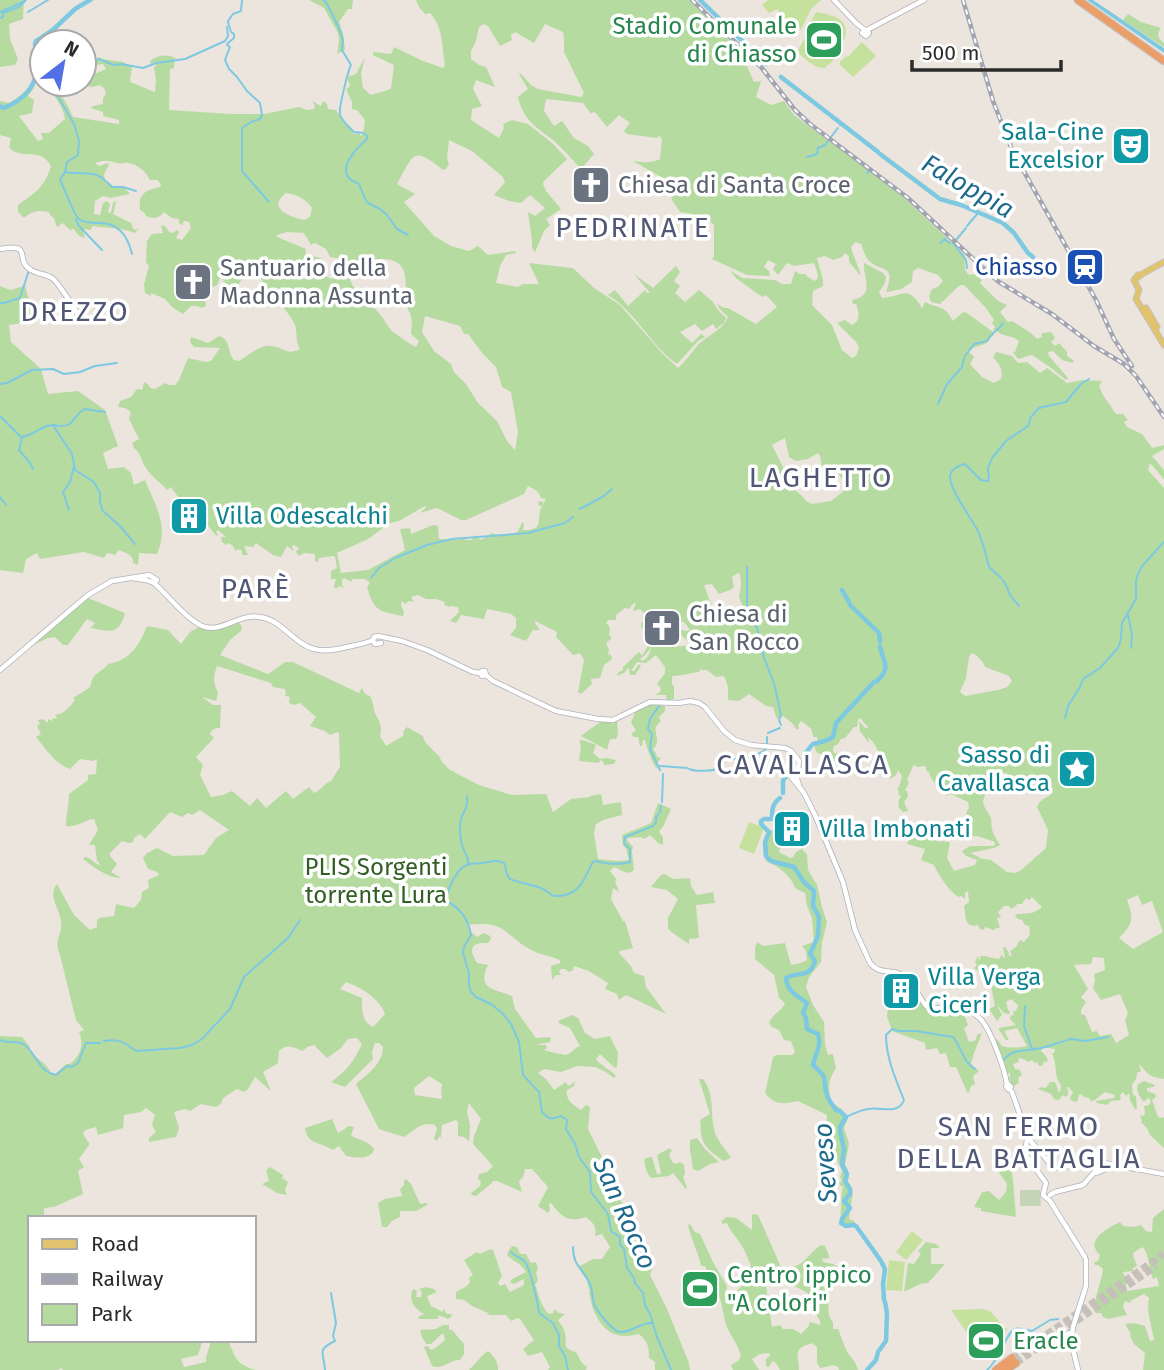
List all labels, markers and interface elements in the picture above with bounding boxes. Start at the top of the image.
place label: Stadio Comunale di Chiasso [612,12,797,68]
sports icon: Stadio Comunale di Chiasso [803,19,845,61]
north arrow [28,28,98,98]
scale bar [912,28,1061,72]
text: N [60,36,83,62]
text: 500 m [922,40,980,66]
place label: Sala-Cine Excelsior [1001,118,1105,174]
theatre icon: Sala-Cine Excelsior [1110,125,1152,167]
water label: Faloppia [916,148,1019,225]
church icon: Chiesa di Santa Croce [570,164,612,206]
place label: Chiesa di Santa Croce [618,171,851,199]
district label: PEDRINATE [555,211,711,244]
station icon: Chiasso [1064,246,1106,288]
place label: Chiasso [975,253,1058,281]
place label: Santuario della Madonna Assunta [220,254,413,310]
church icon: Santuario della Madonna Assunta [172,261,214,303]
district label: DREZZO [20,295,130,328]
district label: LAGHETTO [749,461,893,494]
building icon: Villa Odescalchi [168,495,210,537]
place label: Villa Odescalchi [216,502,388,530]
district label: PARÈ [221,572,291,605]
place label: Chiesa di San Rocco [689,600,800,656]
church icon: Chiesa di San Rocco [641,607,683,649]
place label: Sasso di Cavallasca [938,741,1050,797]
district label: CAVALLASCA [716,748,890,781]
place icon: Sasso di Cavallasca [1056,748,1098,790]
building icon: Villa Imbonati [771,808,813,850]
place label: Villa Imbonati [819,815,971,843]
park label: PLIS Sorgenti torrente Lura [304,853,448,909]
place label: Villa Verga Ciceri [928,963,1041,1019]
building icon: Villa Verga Ciceri [880,970,922,1012]
district label: SAN FERMO DELLA BATTAGLIA [896,1110,1142,1175]
water label: Seveso [807,1122,844,1205]
water label: San Rocco [586,1151,663,1274]
legend [28,1216,256,1342]
text: Road [91,1231,139,1257]
place label: Centro ippico "A colori" [727,1261,872,1317]
text: Railway [91,1266,164,1292]
sports icon: Centro ippico "A colori" [679,1268,721,1310]
text: Park [91,1301,133,1327]
sports icon: Eracle [965,1320,1007,1362]
place label: Eracle [1013,1327,1079,1355]

